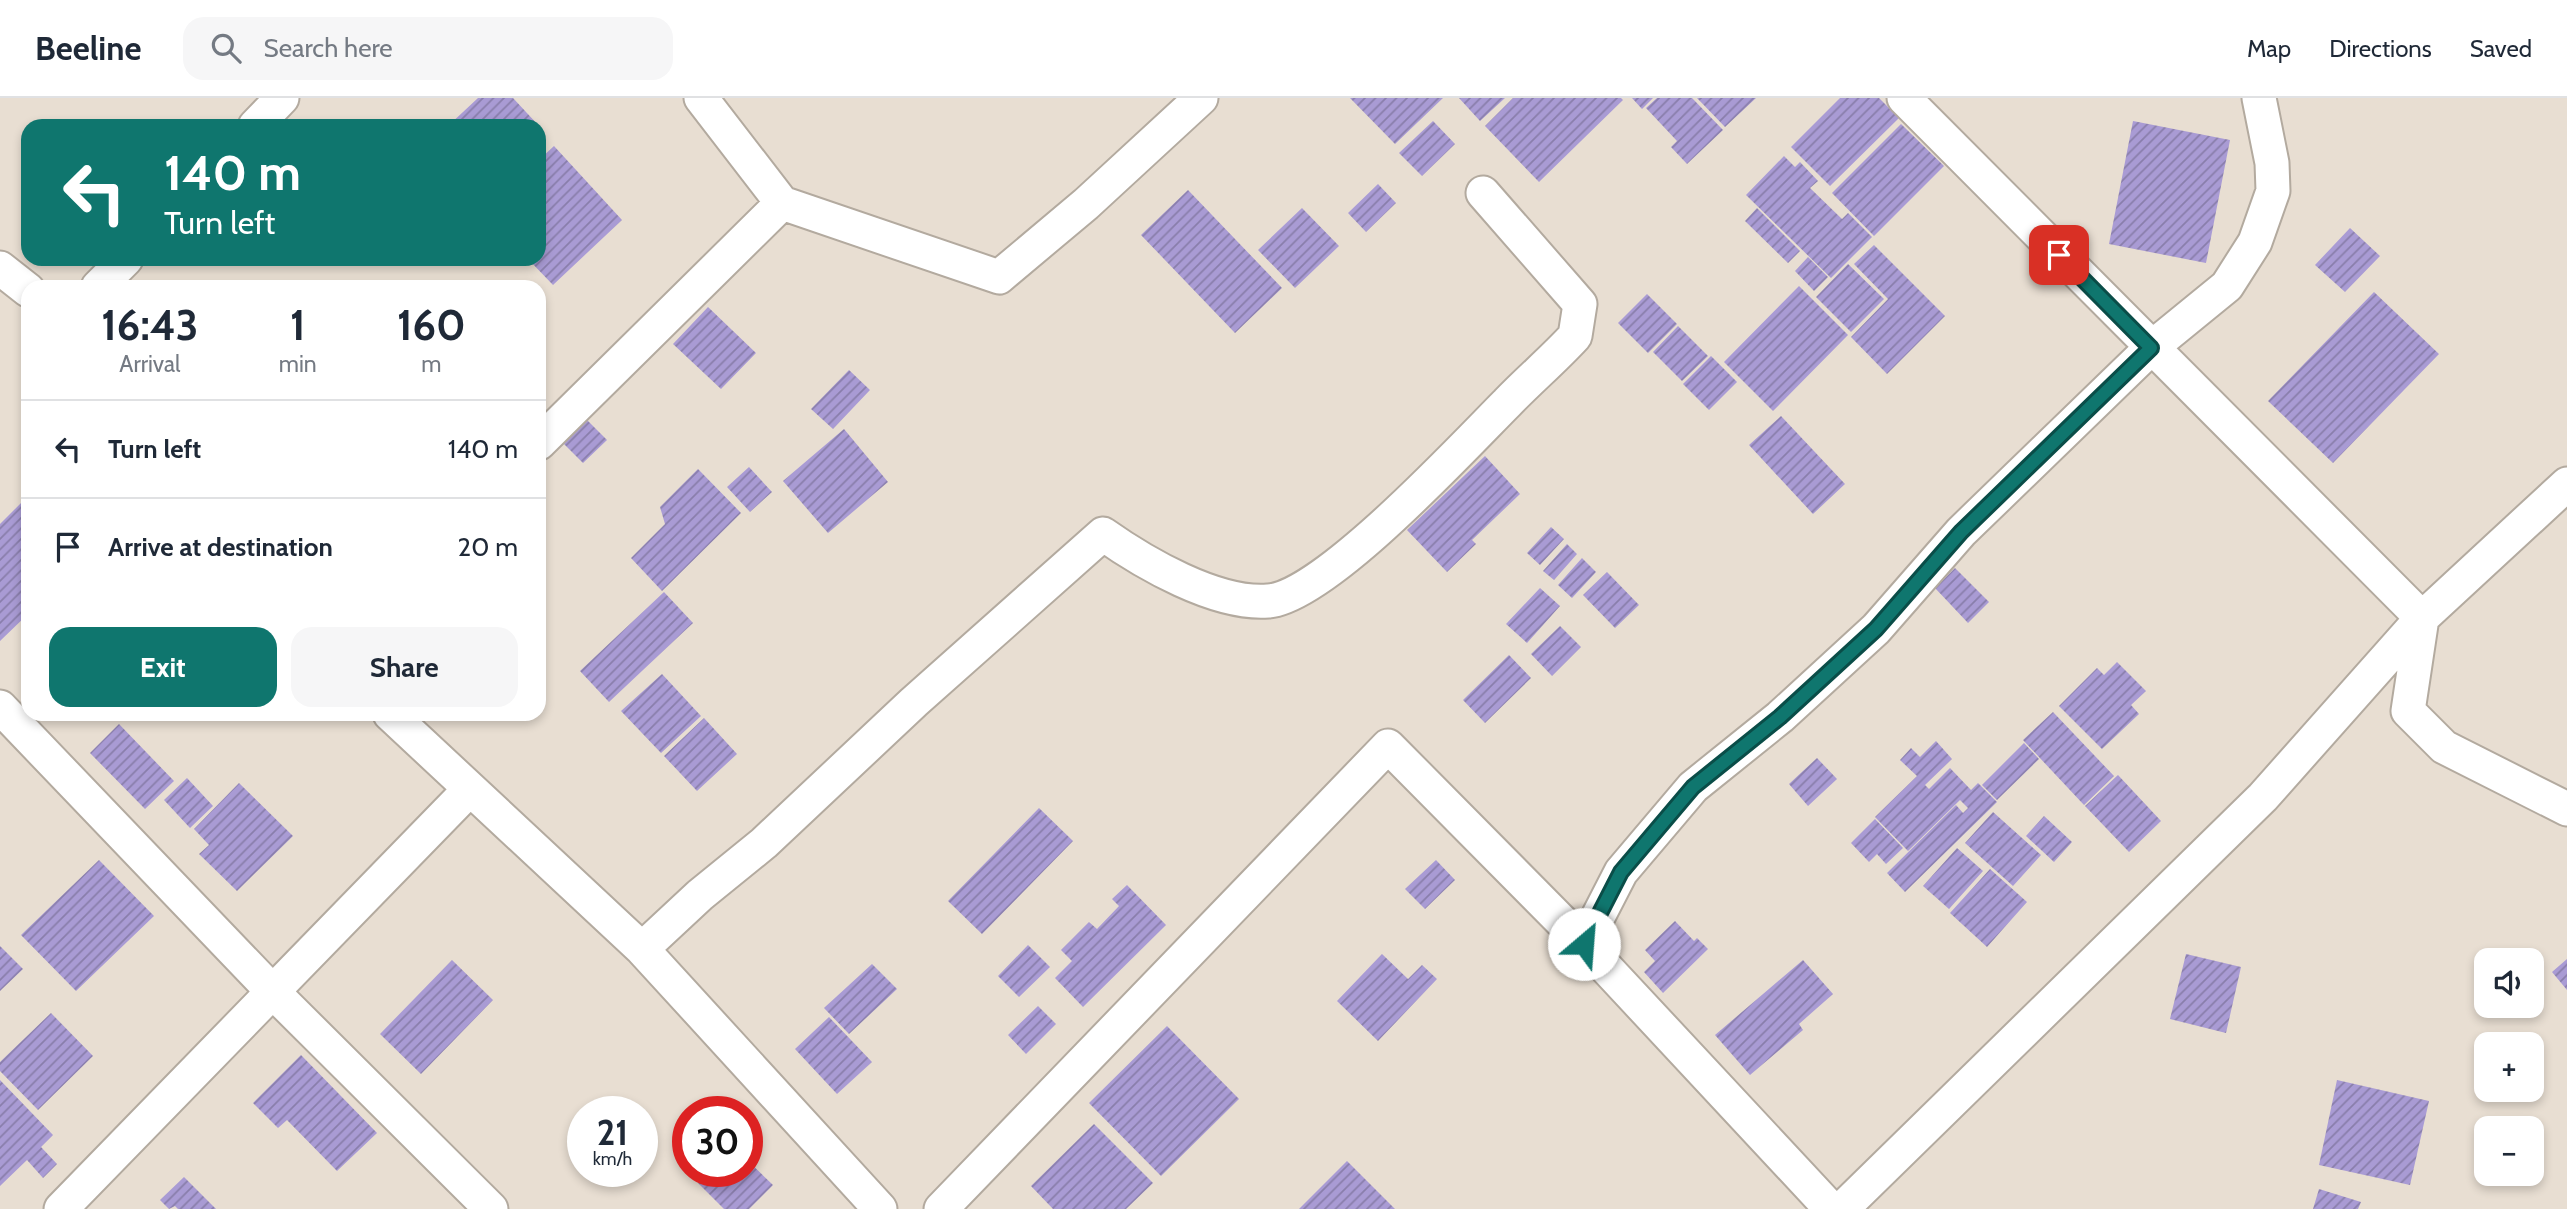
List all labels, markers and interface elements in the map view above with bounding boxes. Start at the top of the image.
search box [183,17,673,80]
text: Beeline [35,28,141,68]
icon: search [207,29,245,67]
text: Search here [263,32,393,64]
text: Map [2247,34,2291,63]
text: Directions [2329,34,2432,63]
text: Saved [2470,34,2532,63]
text: 140 m [164,143,301,202]
icon: left [49,147,140,238]
text: Turn left [164,203,275,242]
pin [2029,225,2089,285]
icon: arrive [2040,236,2078,274]
text: 16:43 [101,299,198,351]
text: 1 [290,299,305,351]
text: 160 [397,299,466,351]
text: Arrival [119,350,180,378]
text: min [279,350,317,378]
text: m [421,350,441,378]
icon: left [49,430,87,468]
text: Turn left [108,433,201,465]
text: 140 m [448,433,518,465]
icon: arrive [49,528,87,566]
text: Arrive at destination [108,531,333,563]
text: 20 m [458,531,518,563]
button: Exit [49,627,277,707]
button: Share [291,627,518,707]
position arrow [1547,907,1621,981]
map controls [2474,948,2544,1186]
button: sound [2474,948,2544,1018]
button: + [2474,1032,2544,1102]
speed limit sign: 30 [672,1096,763,1187]
text: 21 [597,1111,628,1154]
button: − [2474,1116,2544,1186]
text: km/h [593,1148,632,1170]

